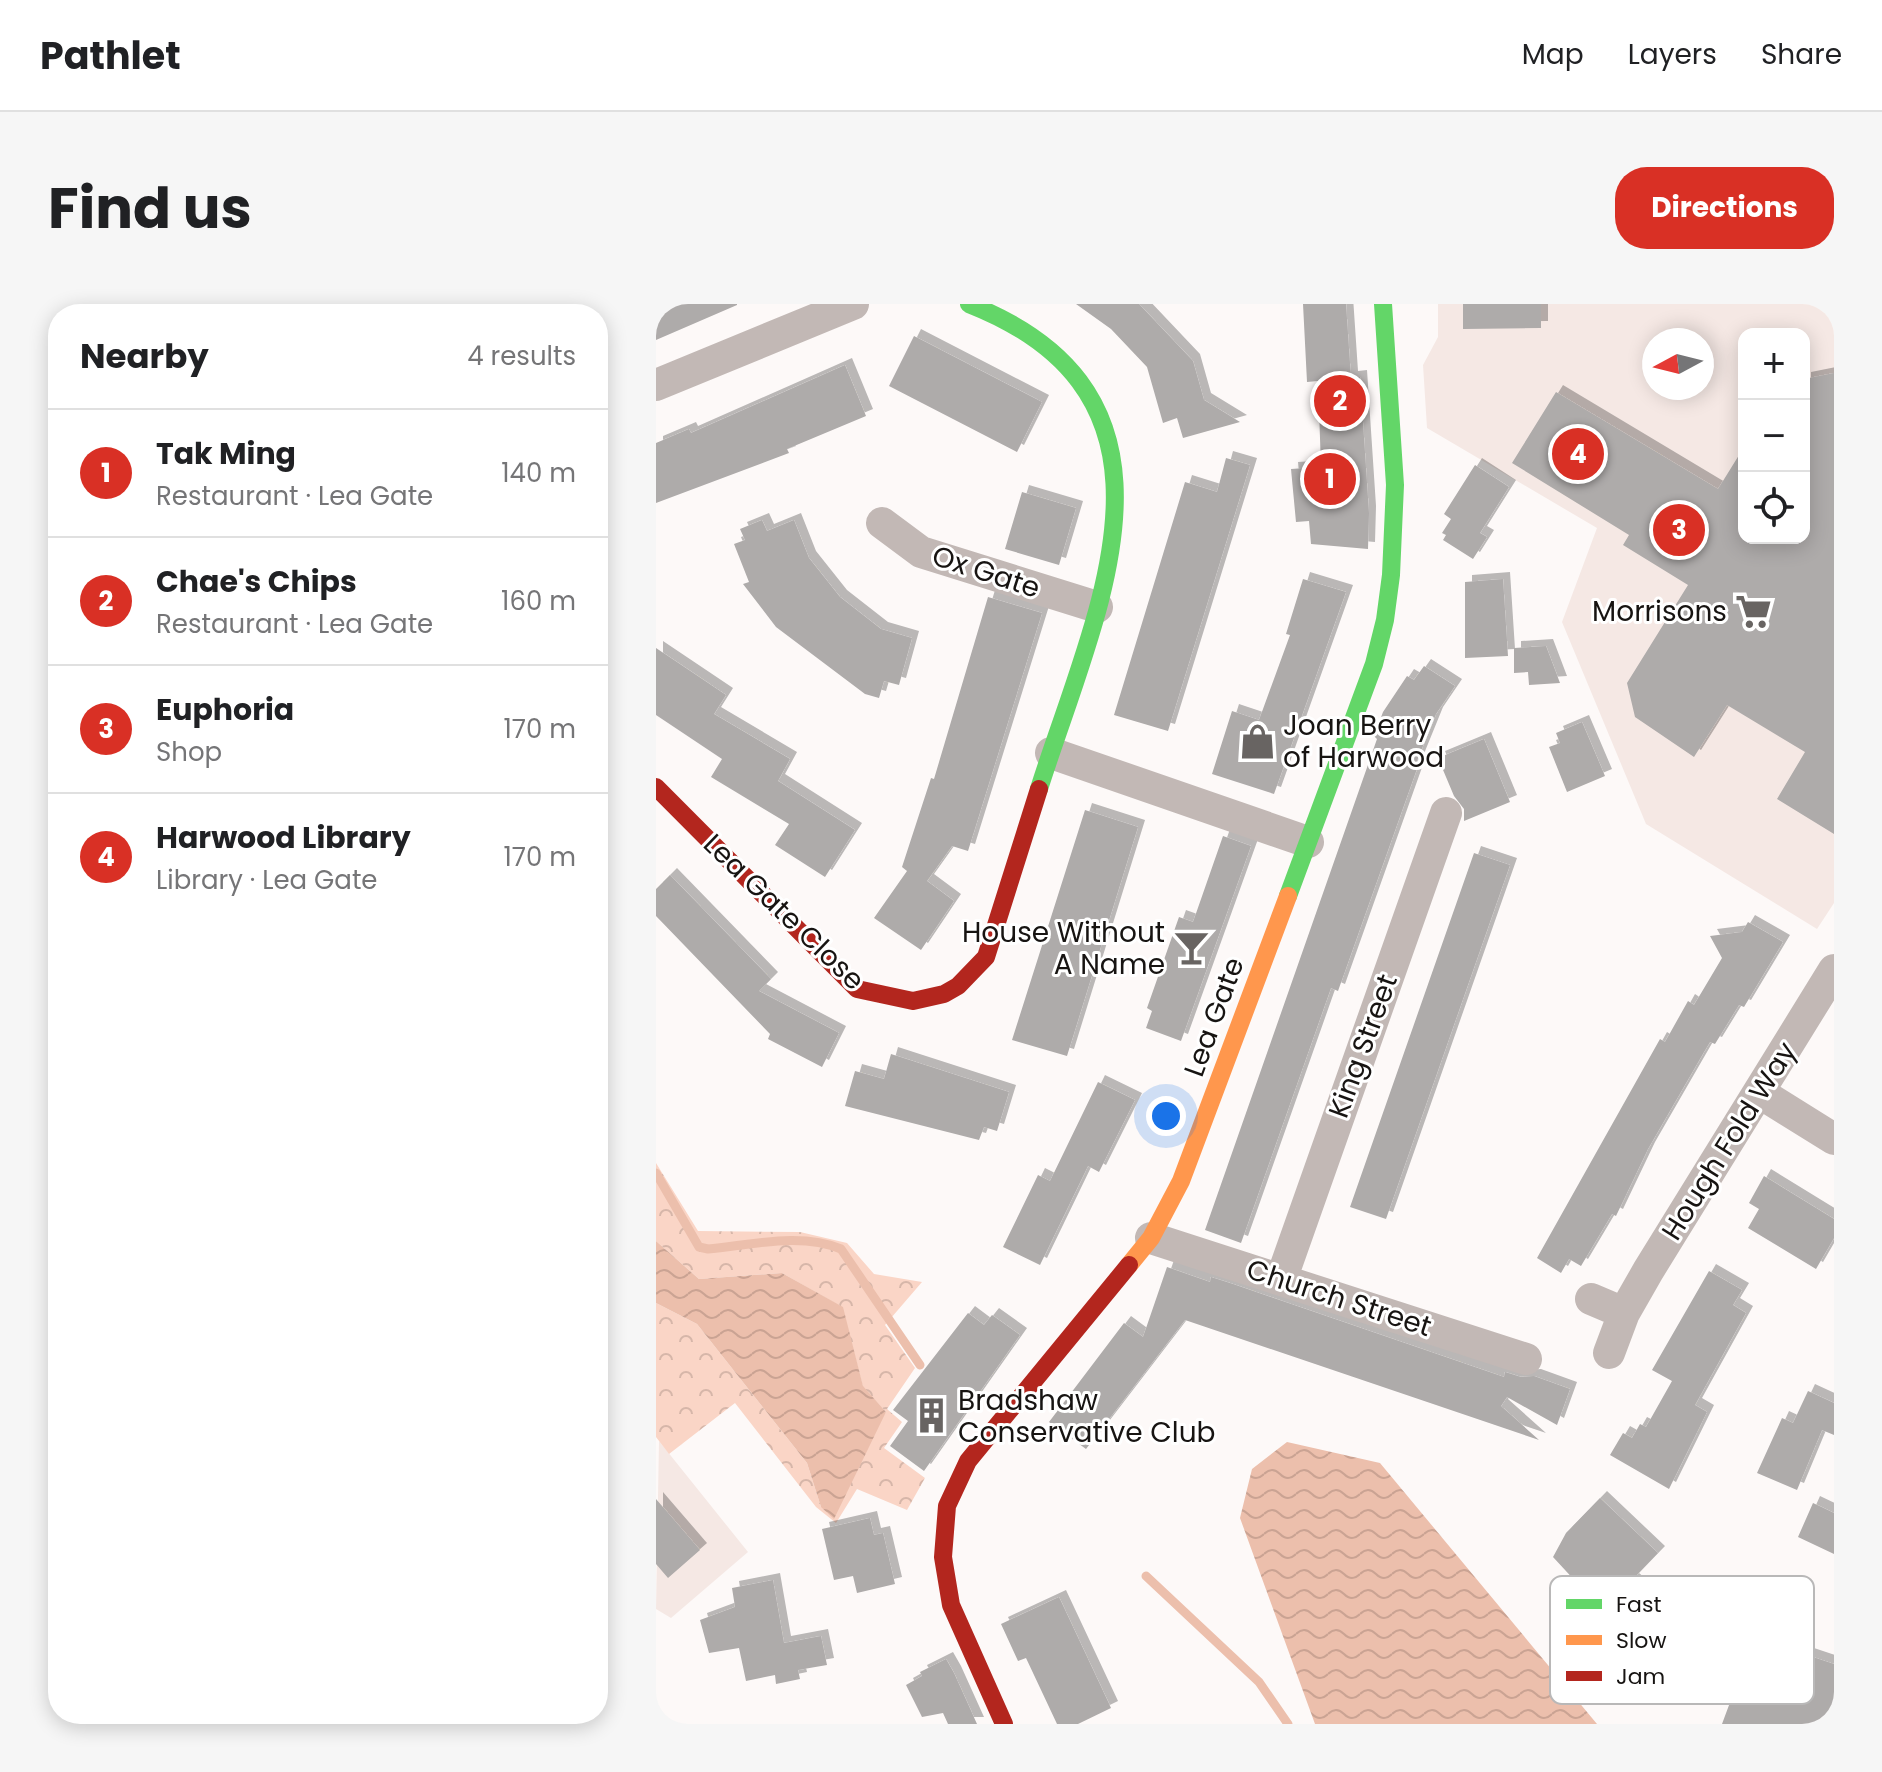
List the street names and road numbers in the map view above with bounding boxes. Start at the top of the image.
street label: Ox Gate [927,536,1045,608]
street label: Lea Gate Close [695,825,873,999]
street label: Lea Gate [1174,952,1254,1082]
street label: King Street [1319,969,1407,1123]
street label: Hough Fold Way [1652,1034,1806,1248]
street label: Church Street [1242,1250,1436,1346]

